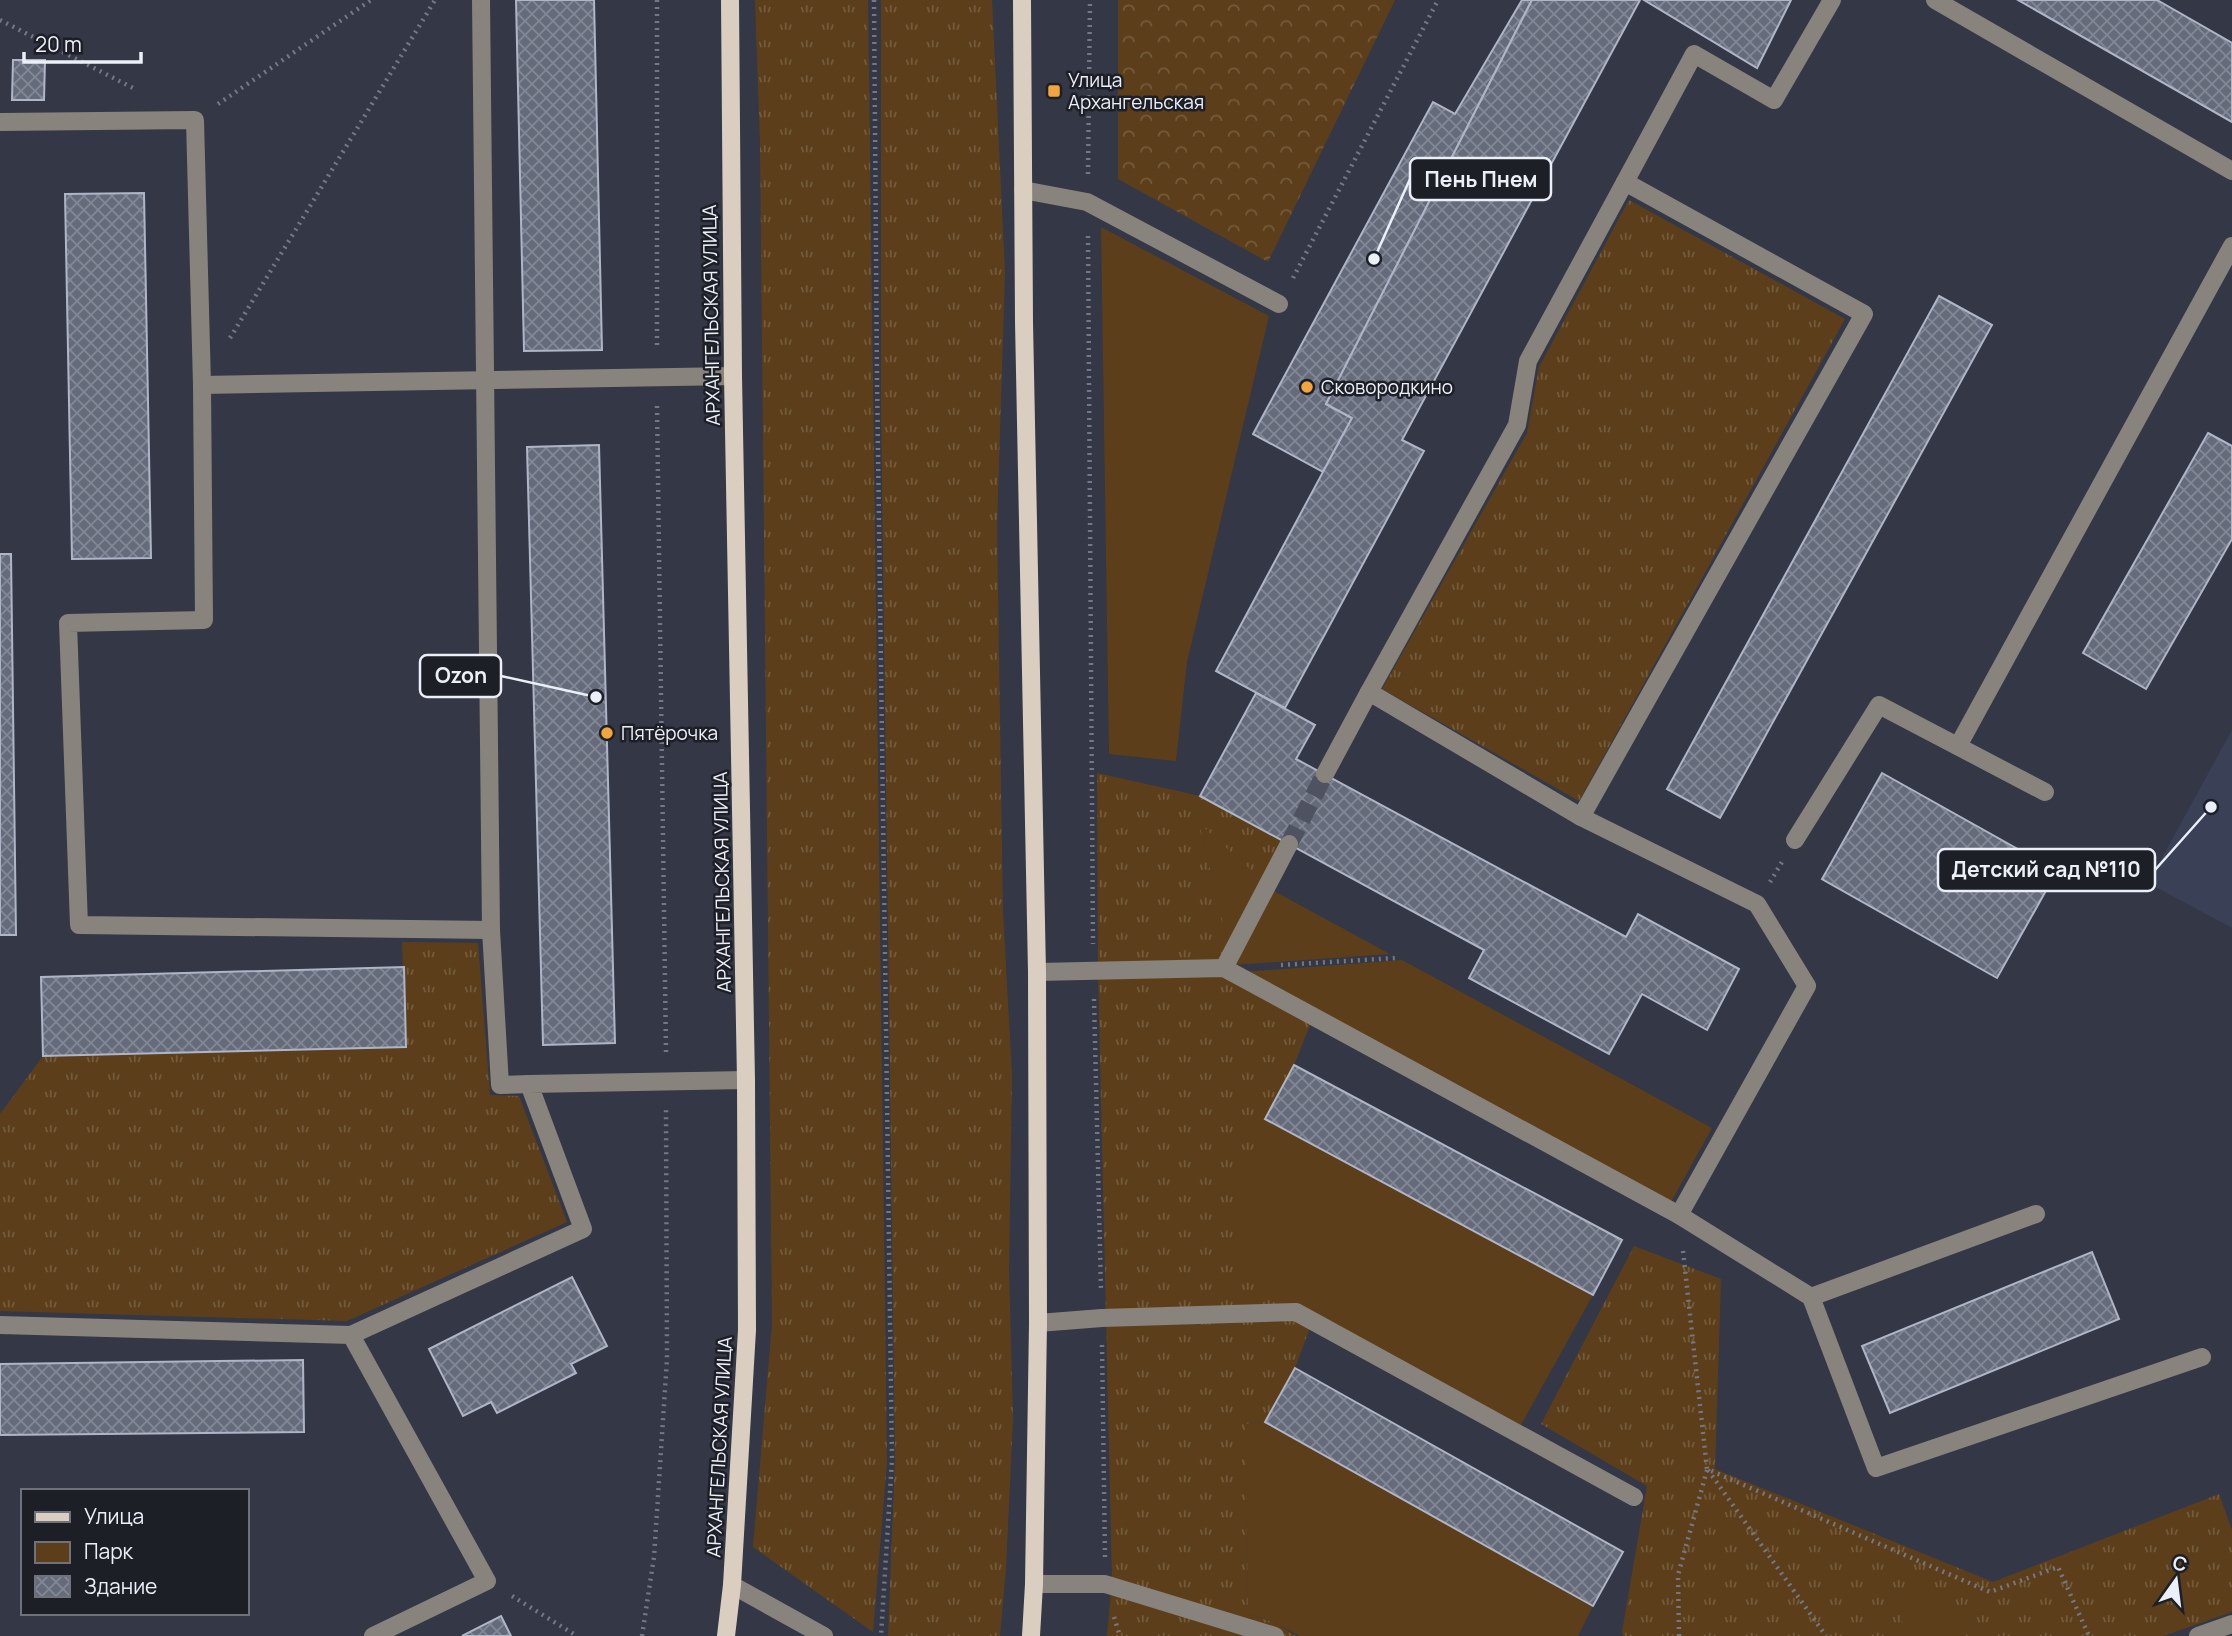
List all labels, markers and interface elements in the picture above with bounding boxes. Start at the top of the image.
scale bar [24,21,142,65]
text: 20 m [35,30,82,58]
place label: Улица Архангельская [1068,67,1204,115]
marker: Улица Архангельская [1046,83,1062,99]
callout: Пень Пнем [1410,158,1551,200]
text: Пень Пнем [1425,165,1537,193]
street label: АРХАНГЕЛЬСКАЯ УЛИЦА [696,204,726,426]
place label: Сковородкино [1321,374,1453,400]
marker: Сковородкино [1299,379,1315,395]
callout: Ozon [420,655,501,697]
text: Ozon [435,661,487,689]
place label: Пятёрочка [621,720,718,746]
marker: Пятёрочка [599,725,615,741]
street label: АРХАНГЕЛЬСКАЯ УЛИЦА [707,771,737,993]
callout: Детский сад №110 [1938,849,2155,891]
text: Детский сад №110 [1951,855,2141,883]
street label: АРХАНГЕЛЬСКАЯ УЛИЦА [700,1336,738,1558]
legend [21,1489,248,1615]
text: Улица [84,1502,144,1530]
text: Парк [84,1537,134,1565]
north arrow [2141,1545,2211,1615]
text: С [2170,1549,2190,1578]
text: Здание [84,1572,157,1600]

